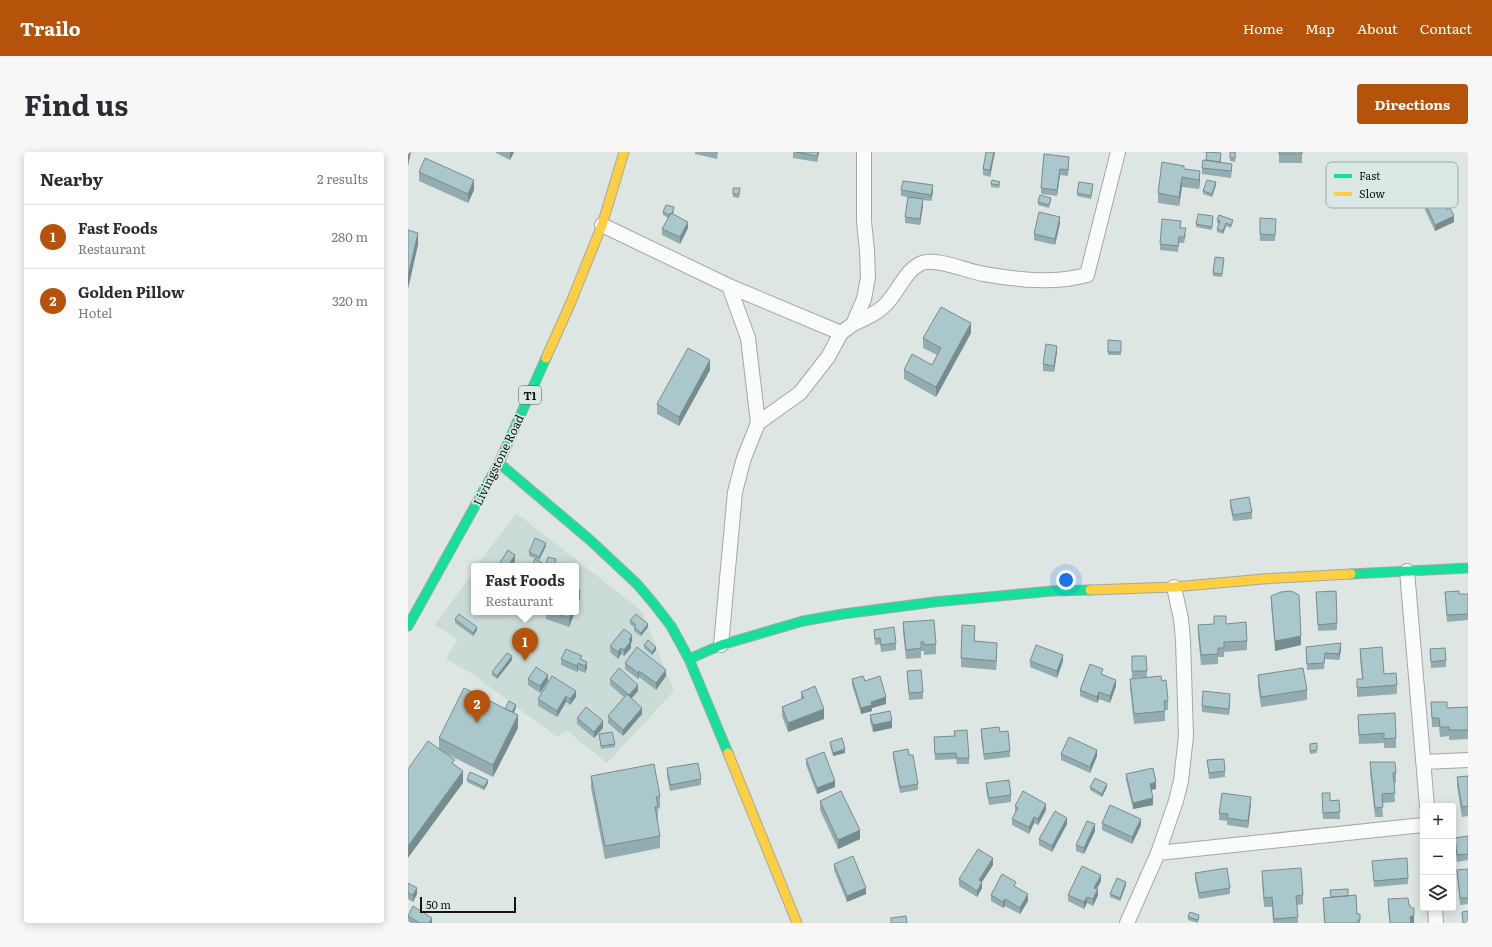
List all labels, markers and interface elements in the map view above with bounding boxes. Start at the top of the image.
text: Trailo [20,14,81,42]
text: Home [1243,18,1283,38]
text: Map [1305,18,1335,38]
text: About [1357,18,1398,38]
text: Contact [1420,18,1472,38]
text: Find us [24,83,128,125]
button: Directions [1357,84,1468,124]
legend [1326,162,1458,208]
text: Nearby [40,166,103,191]
text: Fast [1359,167,1381,183]
text: 2 results [317,169,368,188]
text: Slow [1359,185,1385,201]
text: Fast Foods [78,216,157,239]
text: 1 [50,227,56,246]
text: 280 m [332,227,368,246]
text: Restaurant [78,239,146,258]
text: Golden Pillow [78,280,184,303]
text: 2 [50,291,56,310]
text: 320 m [332,291,368,310]
text: Hotel [78,303,112,322]
road number: T1 [519,386,541,404]
street label: Livingstone Road [468,411,528,509]
popup [471,563,579,615]
text: Fast Foods [485,568,565,591]
your location [1056,570,1076,590]
text: Restaurant [485,591,553,610]
pin: 1 [512,628,538,661]
pin: 2 [464,690,490,723]
map controls [1420,803,1456,911]
button: + [1420,803,1456,839]
button: − [1420,839,1456,875]
button: layers [1420,875,1456,911]
scale bar [420,895,516,914]
text: 50 m [426,896,451,912]

